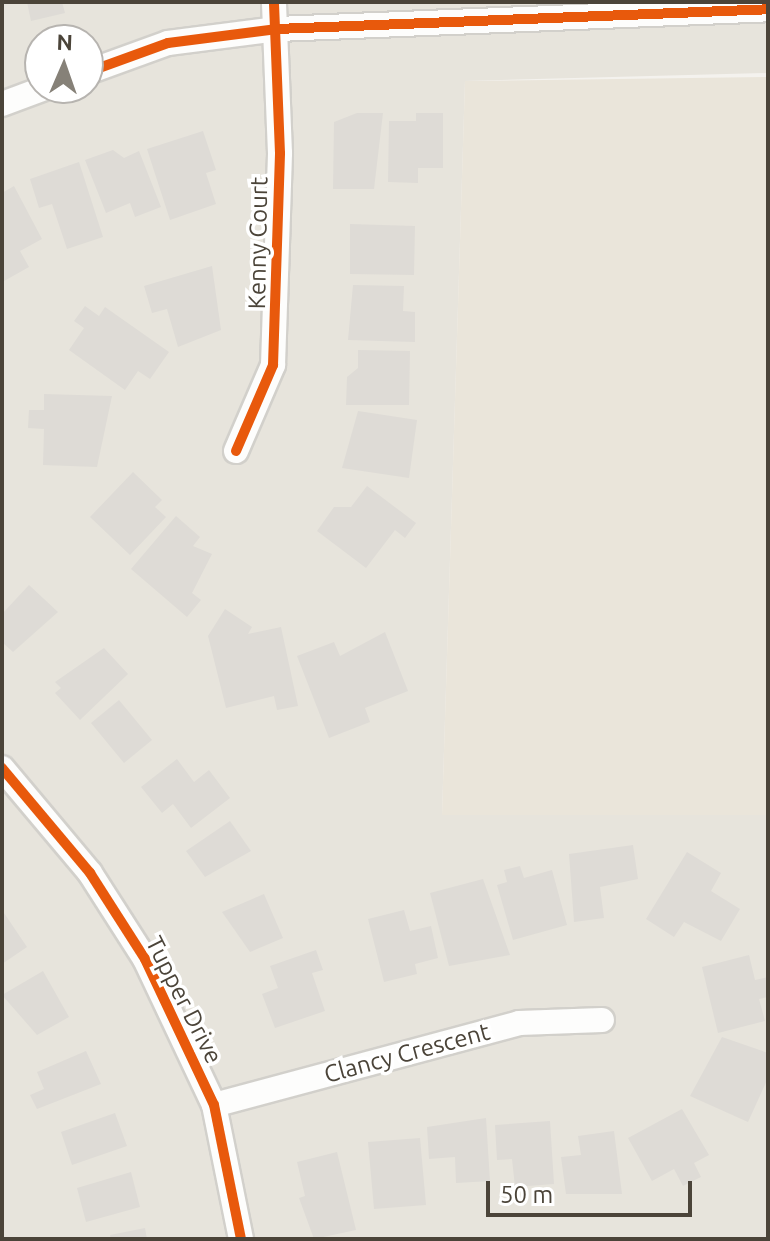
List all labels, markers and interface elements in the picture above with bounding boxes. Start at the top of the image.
north arrow [24,24,104,104]
text: N [56,29,73,54]
street label: Kenny Court [242,176,274,310]
street label: Tupper Drive [140,932,228,1068]
street label: Clancy Crescent [321,1017,493,1089]
scale bar [490,1165,696,1215]
text: 50 m [500,1181,553,1208]

